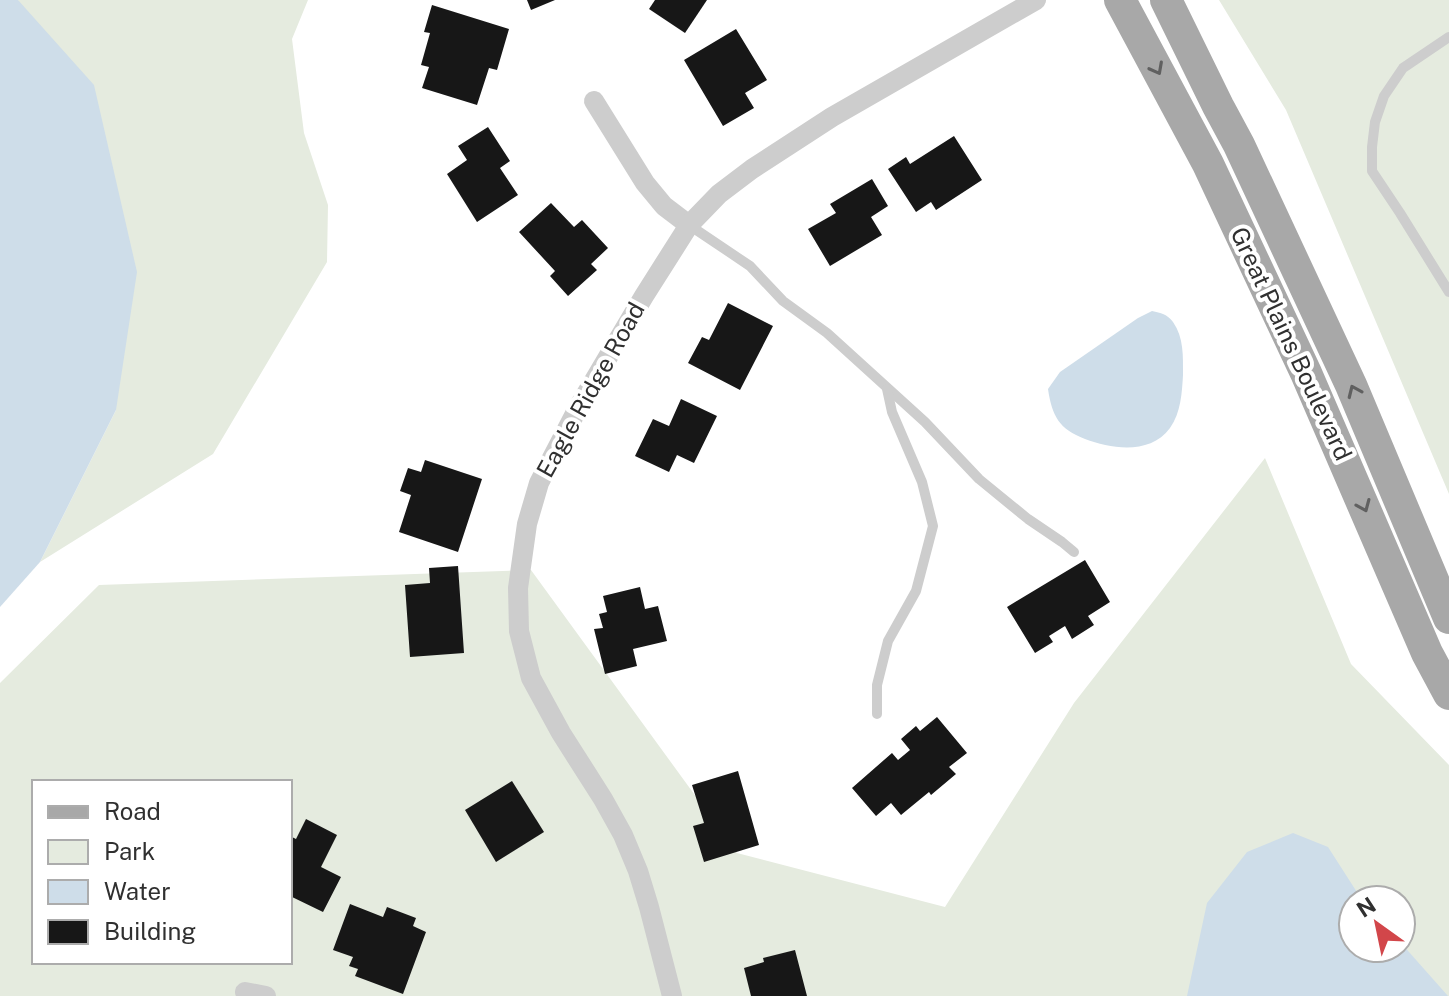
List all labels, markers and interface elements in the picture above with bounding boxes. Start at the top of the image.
one-way arrow [1147,61,1162,75]
street label: Great Plains Boulevard [1226,223,1358,465]
street label: Eagle Ridge Road [530,297,650,482]
one-way arrow [1347,385,1363,399]
one-way arrow [1354,498,1370,512]
legend [32,780,292,964]
text: Road [104,797,161,825]
text: Park [104,837,155,865]
text: Water [104,877,171,905]
north arrow [1337,884,1417,964]
text: N [1352,892,1380,923]
text: Building [104,917,196,945]

